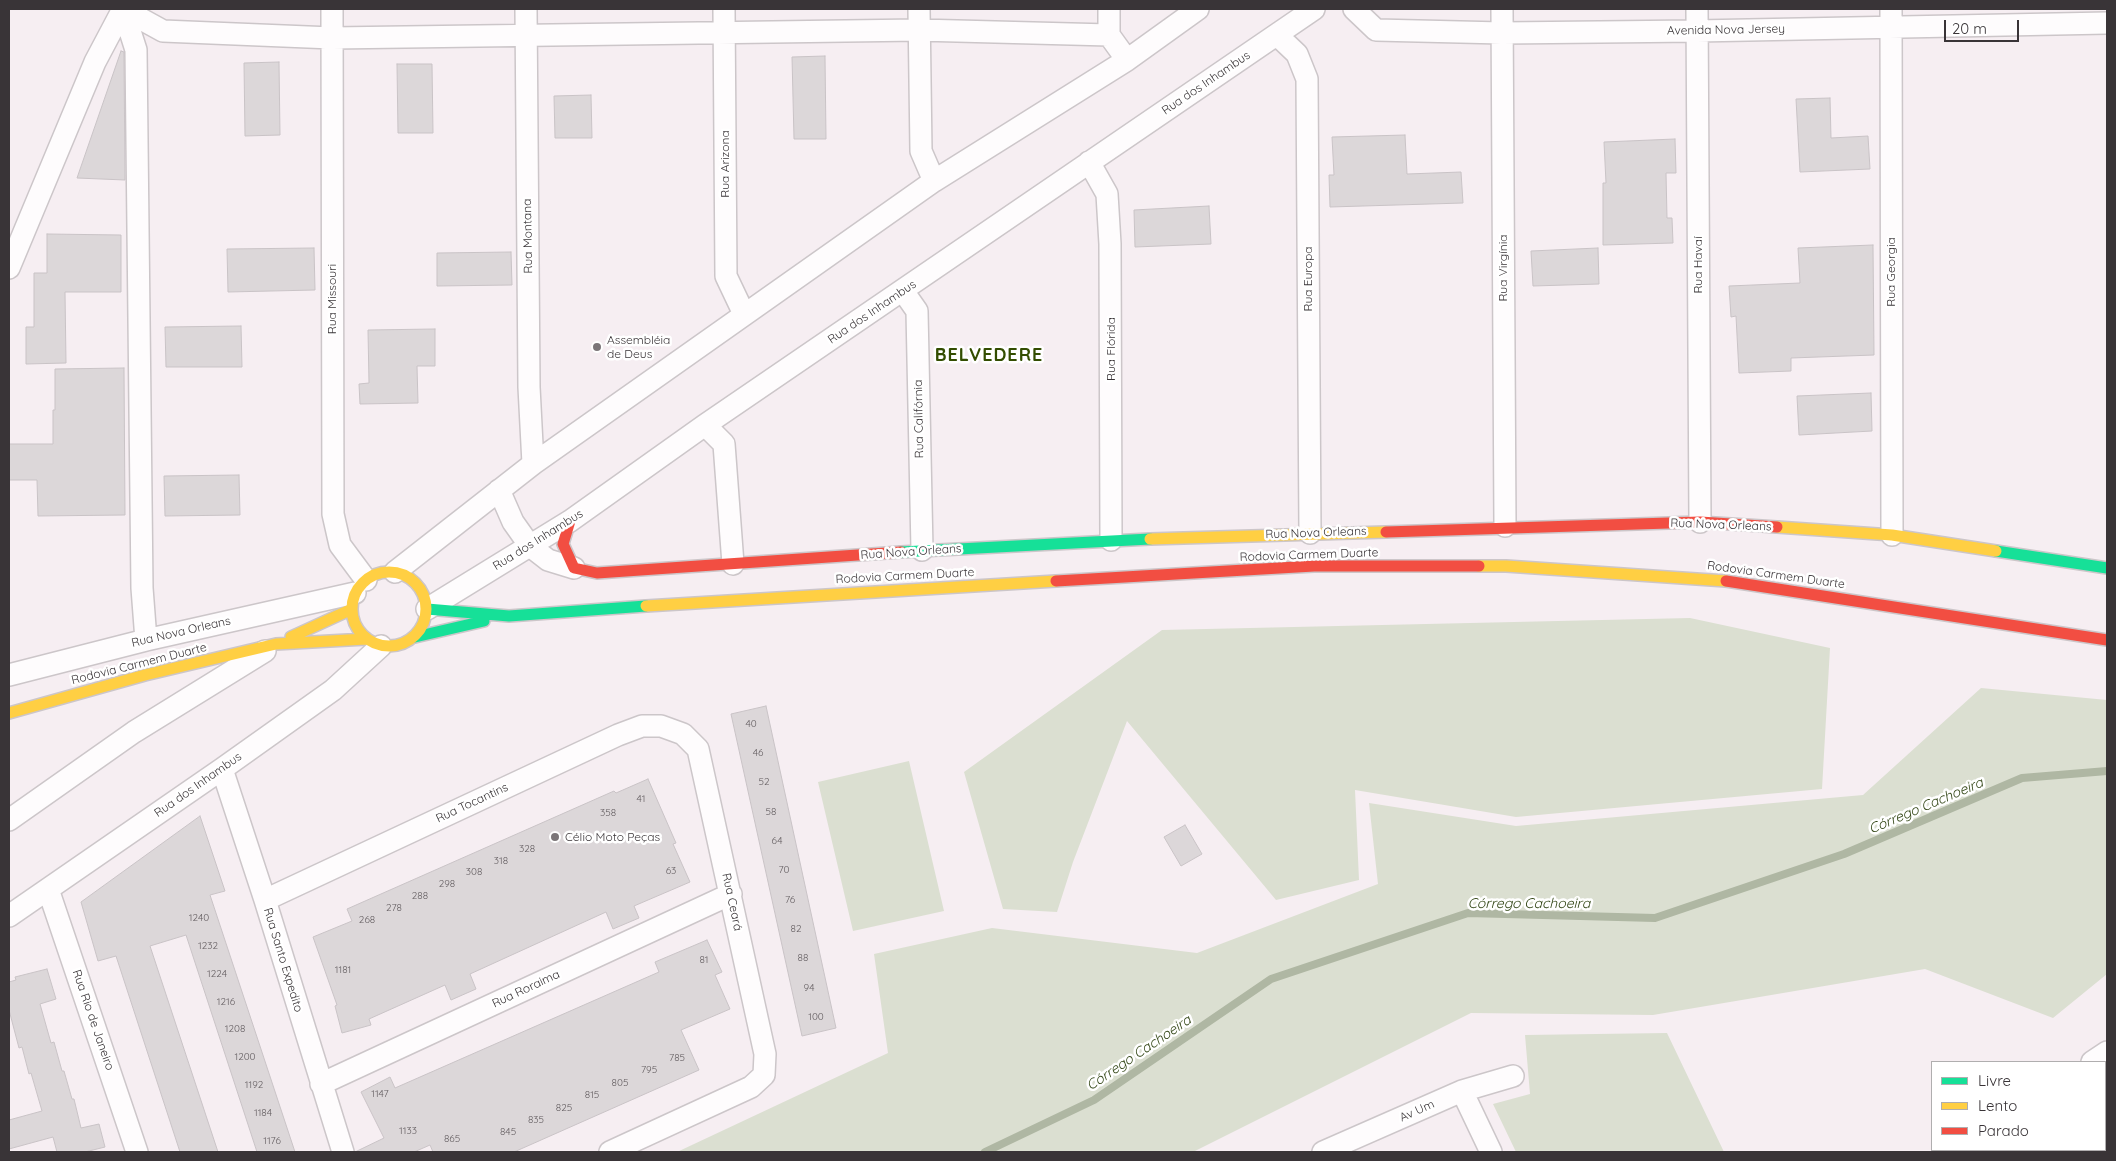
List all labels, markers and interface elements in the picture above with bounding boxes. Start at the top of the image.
scale bar [1946,10,2021,42]
text: 20 m [1952,19,1987,38]
street label: Avenida Nova Jersey [1667,22,1785,38]
street label: Rua dos Inhambus [1159,48,1253,118]
street label: Rua Arizona [718,130,732,198]
street label: Rua Montana [520,198,536,274]
street label: Rua Virgínia [1496,234,1510,302]
street label: Rua Havaí [1691,236,1705,294]
street label: Rua Georgia [1884,237,1898,307]
street label: Rua Europa [1301,247,1315,311]
street label: Rua Missouri [325,264,339,334]
street label: Rua dos Inhambus [825,277,919,347]
street label: Rua Flórida [1104,317,1118,381]
place label: Assembléia de Deus [607,333,670,361]
marker: Assembléia de Deus [591,341,603,353]
district label: BELVEDERE [934,345,1044,367]
street label: Rua Califórnia [911,380,927,458]
street label: Rua dos Inhambus [490,506,586,574]
street label: Rua Nova Orleans [1670,516,1772,534]
street label: Rua Nova Orleans [1265,524,1367,542]
street label: Rua Nova Orleans [860,541,962,563]
street label: Rodovia Carmem Duarte [1239,545,1379,565]
street label: Rodovia Carmem Duarte [1706,558,1846,592]
street label: Rodovia Carmem Duarte [835,565,975,587]
street label: Rua Nova Orleans [130,614,232,650]
street label: Rodovia Carmem Duarte [70,640,208,688]
house number: 40 [745,718,757,730]
house number: 46 [753,747,763,759]
street label: Rua dos Inhambus [152,749,244,821]
water label: Córrego Cachoeira [1866,774,1986,838]
house number: 52 [759,776,769,788]
street label: Rua Tocantins [434,780,510,826]
house number: 41 [637,793,645,805]
house number: 58 [766,806,776,818]
house number: 358 [600,807,616,819]
place label: Célio Moto Peças [565,830,660,844]
marker: Célio Moto Peças [549,831,561,843]
house number: 64 [772,835,782,847]
house number: 328 [519,843,535,855]
house number: 318 [494,855,508,867]
house number: 70 [778,864,790,876]
house number: 63 [666,865,676,877]
house number: 308 [466,866,482,878]
street label: Rua Ceará [719,872,745,932]
house number: 298 [439,878,455,890]
house number: 288 [412,890,428,902]
house number: 76 [785,894,795,906]
water label: Córrego Cachoeira [1468,896,1590,912]
house number: 278 [386,902,402,914]
street label: Rua Santo Expedito [260,906,306,1014]
house number: 1240 [189,912,209,924]
house number: 268 [359,914,375,926]
house number: 82 [791,923,801,935]
house number: 1232 [198,940,218,952]
house number: 88 [798,952,808,964]
house number: 81 [699,954,709,966]
house number: 1181 [335,964,351,976]
street label: Rua Roraima [490,967,562,1011]
street label: Rua Rio de Janeiro [69,968,117,1072]
house number: 1224 [207,968,227,980]
house number: 94 [804,982,814,994]
house number: 1216 [217,996,235,1008]
house number: 100 [808,1011,824,1023]
water label: Córrego Cachoeira [1084,1012,1194,1094]
house number: 1208 [225,1023,245,1035]
house number: 1200 [234,1051,256,1063]
house number: 785 [669,1052,685,1064]
legend [1931,1061,2106,1151]
house number: 795 [641,1064,657,1076]
text: Livre [1978,1071,2011,1090]
house number: 805 [612,1077,628,1089]
house number: 1192 [245,1079,263,1091]
house number: 1147 [371,1088,389,1100]
house number: 815 [585,1089,599,1101]
text: Lento [1978,1096,2017,1115]
street label: Av Um [1397,1097,1437,1125]
house number: 825 [556,1102,572,1114]
house number: 1184 [254,1107,272,1119]
house number: 835 [528,1114,544,1126]
text: Parado [1978,1121,2029,1140]
house number: 1133 [399,1125,417,1137]
house number: 845 [500,1126,516,1138]
house number: 865 [444,1133,460,1145]
house number: 1176 [263,1135,281,1147]

